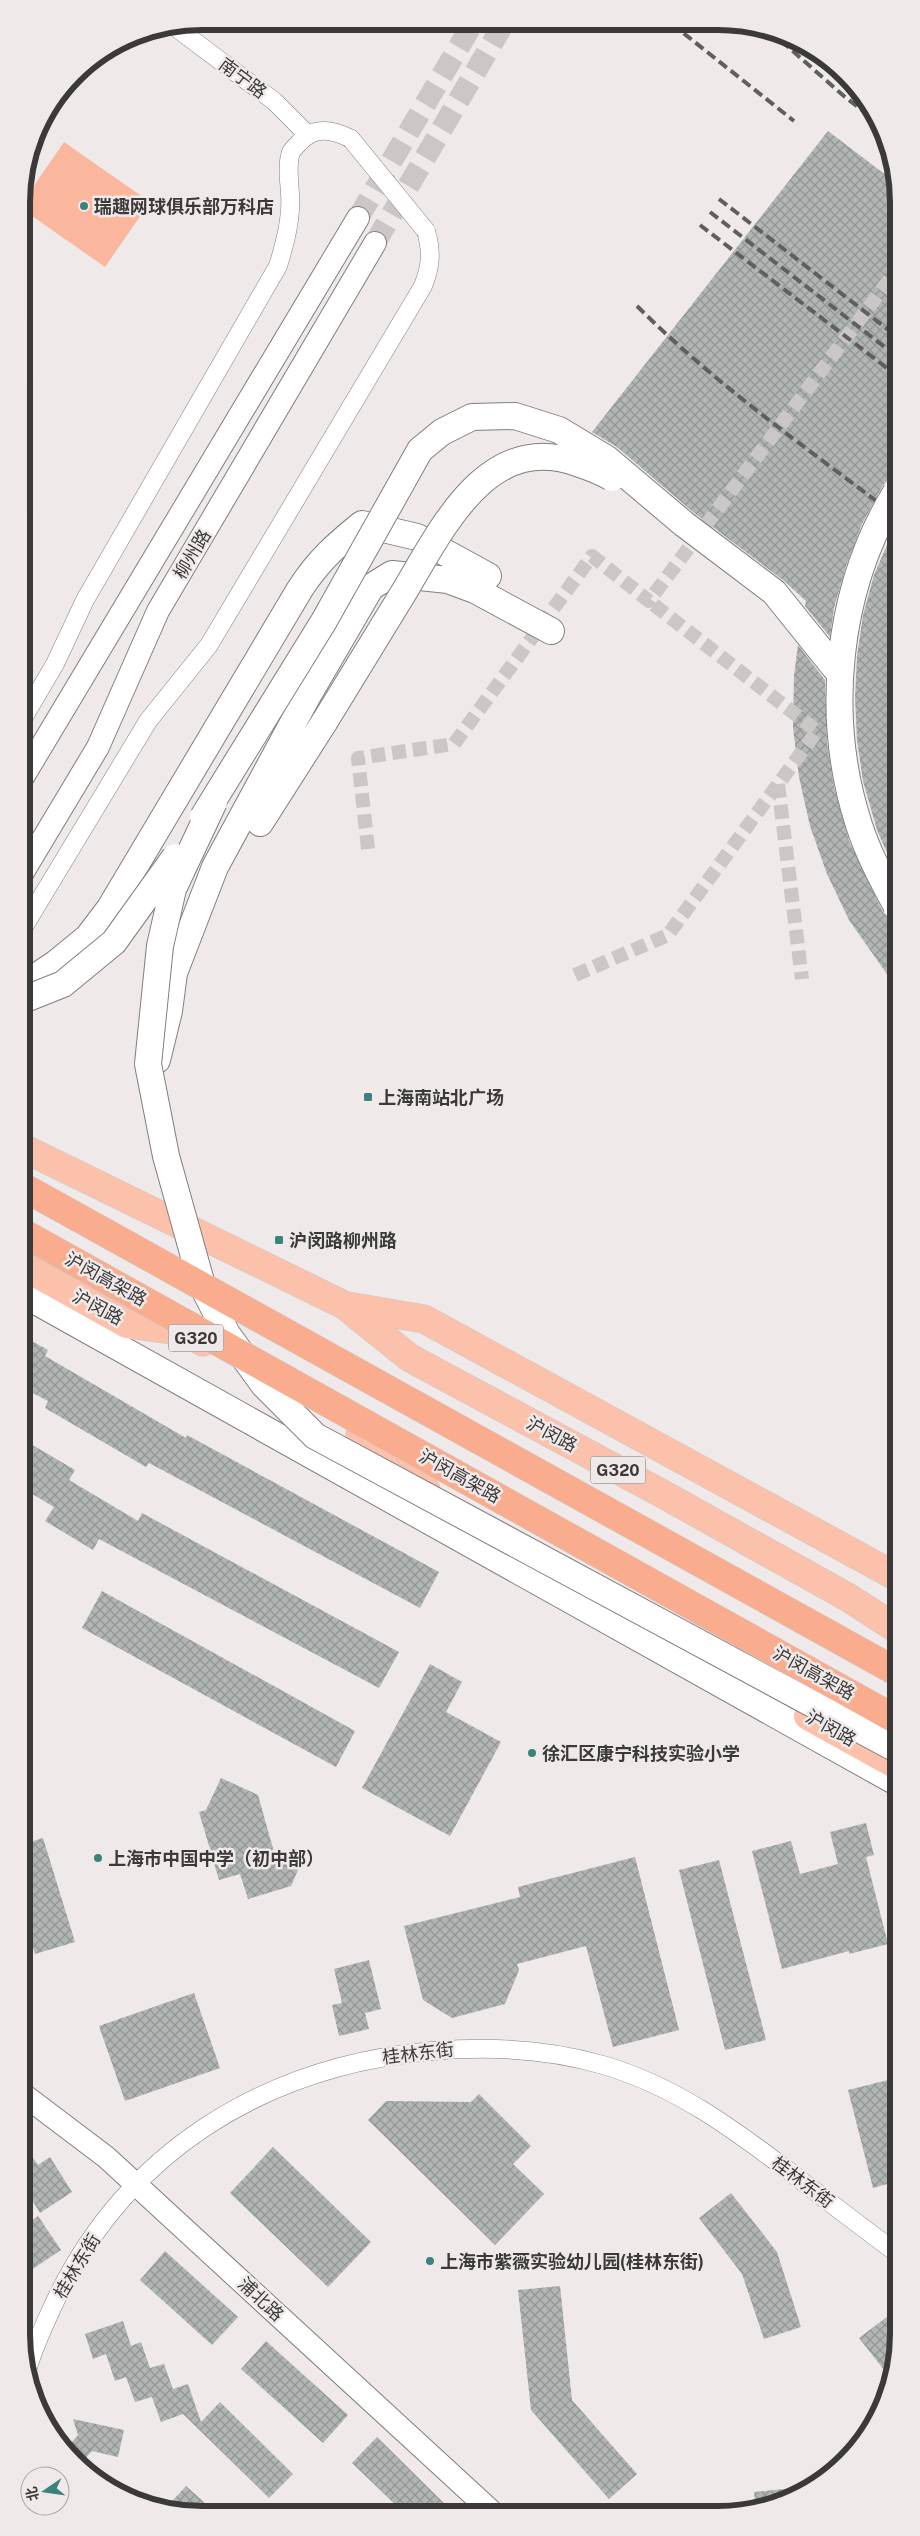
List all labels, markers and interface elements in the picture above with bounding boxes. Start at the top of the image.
street label: 南宁路 [215,53,271,103]
place label: 瑞趣网球俱乐部万科店 [94,196,274,217]
marker: 瑞趣网球俱乐部万科店 [78,200,90,212]
street label: 柳州路 [169,525,215,583]
place label: 上海南站北广场 [378,1087,504,1108]
marker: 上海南站北广场 [362,1091,374,1103]
place label: 沪闵路柳州路 [289,1230,397,1251]
marker: 沪闵路柳州路 [273,1234,285,1246]
street label: 沪闵高架路 [62,1248,150,1310]
street label: 沪闵路 [69,1285,127,1329]
road number: G320 [168,1325,224,1352]
street label: 沪闵路 [523,1412,581,1456]
street label: 沪闵高架路 [416,1445,504,1507]
road number: G320 [590,1456,646,1484]
street label: 沪闵高架路 [770,1642,858,1704]
street label: 沪闵路 [802,1706,860,1750]
place label: 徐汇区康宁科技实验小学 [542,1743,740,1764]
marker: 徐汇区康宁科技实验小学 [526,1747,538,1759]
place label: 上海市中国中学（初中部） [108,1848,324,1869]
marker: 上海市中国中学（初中部） [92,1852,104,1864]
street label: 桂林东街 [381,2038,455,2068]
street label: 桂林东街 [768,2152,838,2212]
street label: 桂林东街 [49,2230,105,2302]
place label: 上海市紫薇实验幼儿园(桂林东街) [440,2251,704,2272]
marker: 上海市紫薇实验幼儿园(桂林东街) [424,2255,436,2267]
street label: 浦北路 [234,2273,288,2325]
north arrow [20,2466,70,2516]
text: 北 [23,2485,42,2503]

